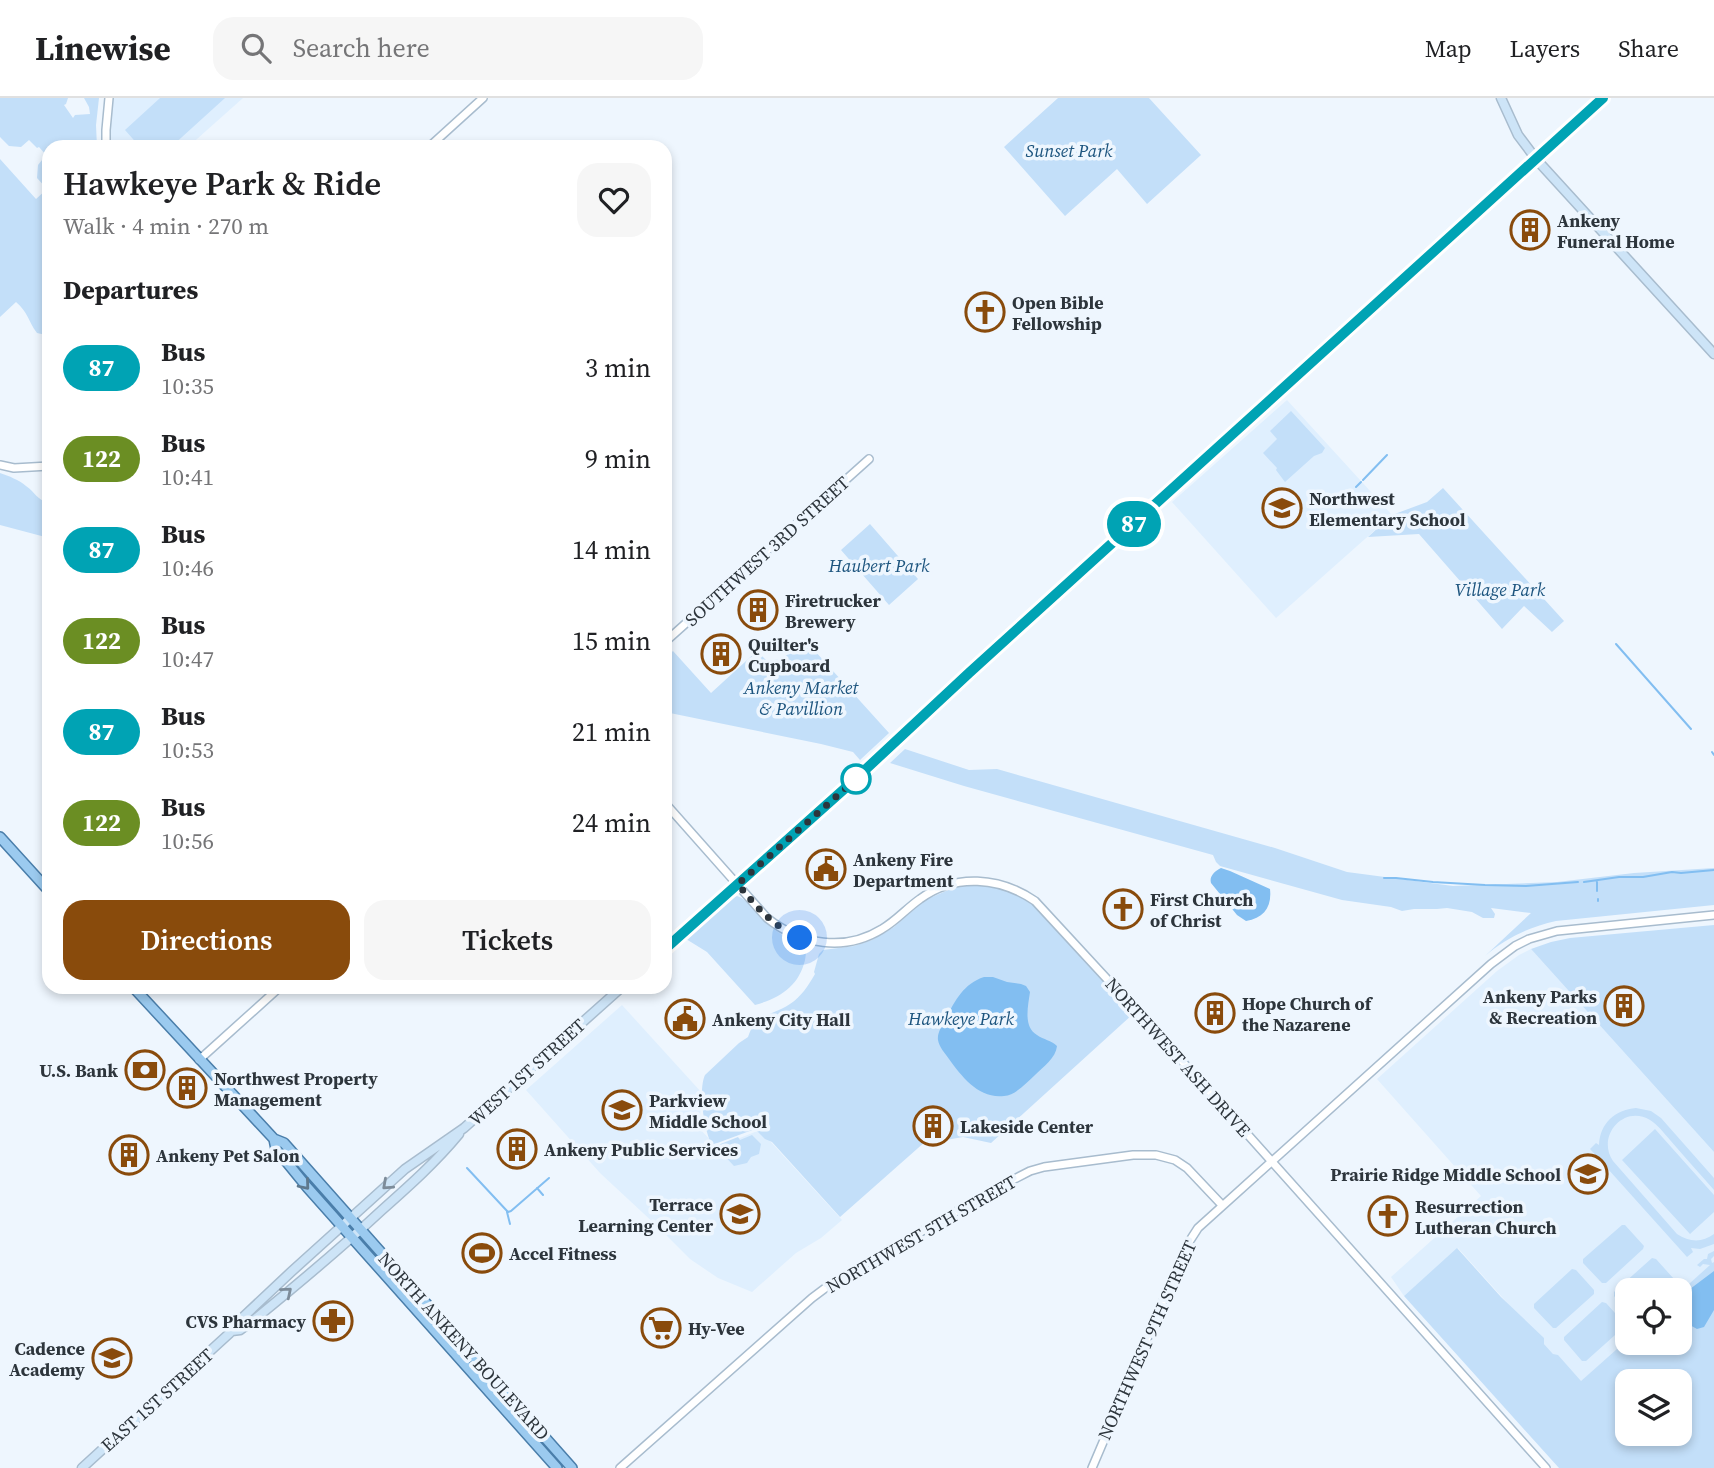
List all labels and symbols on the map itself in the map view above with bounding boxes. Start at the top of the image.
park label: Sunset Park [1025,138,1113,163]
place label: Ankeny Funeral Home [1557,208,1675,254]
building icon: Ankeny Funeral Home [1509,209,1551,251]
place label: Open Bible Fellowship [1012,290,1104,336]
church icon: Open Bible Fellowship [964,291,1006,333]
street label: SOUTHWEST 3RD STREET [679,470,855,632]
place label: Northwest Elementary School [1309,486,1466,532]
school or university icon: Northwest Elementary School [1261,487,1303,529]
line badge: 87 [1102,501,1166,547]
park label: Haubert Park [828,553,930,578]
park label: Village Park [1455,577,1546,602]
place label: Firetrucker Brewery [785,588,881,634]
building icon: Firetrucker Brewery [737,589,779,631]
place label: Quilter's Cupboard [748,632,830,678]
building icon: Quilter's Cupboard [700,633,742,675]
park label: Ankeny Market & Pavillion [743,675,859,721]
unlabelled marker [841,764,871,794]
place label: Ankeny Fire Department [853,847,954,893]
public building icon: Ankeny Fire Department [805,848,847,890]
place label: First Church of Christ [1150,887,1253,933]
church icon: First Church of Christ [1102,888,1144,930]
your location [782,920,817,955]
street label: NORTHWEST ASH DRIVE [1100,972,1256,1142]
place label: Ankeny Parks & Recreation [1483,984,1597,1030]
building icon: Ankeny Parks & Recreation [1603,985,1645,1027]
place label: Hope Church of the Nazarene [1242,991,1374,1037]
building icon: Hope Church of the Nazarene [1194,992,1236,1034]
public building icon: Ankeny City Hall [664,998,706,1040]
park label: Hawkeye Park [907,1006,1014,1031]
place label: Ankeny City Hall [712,1007,851,1032]
street label: WEST 1ST STREET [463,1013,591,1131]
bank icon: U.S. Bank [124,1049,166,1091]
place label: U.S. Bank [39,1058,118,1083]
place label: Northwest Property Management [214,1066,378,1112]
building icon: Northwest Property Management [166,1067,208,1109]
place label: Parkview Middle School [649,1088,767,1134]
school or university icon: Parkview Middle School [601,1089,643,1131]
building icon: Lakeside Center [912,1105,954,1147]
place label: Lakeside Center [960,1114,1094,1139]
building icon: Ankeny Public Services [496,1128,538,1170]
building icon: Ankeny Pet Salon [108,1134,150,1176]
place label: Ankeny Public Services [544,1137,738,1162]
place label: Ankeny Pet Salon [156,1143,300,1168]
school or university icon: Prairie Ridge Middle School [1567,1153,1609,1195]
place label: Prairie Ridge Middle School [1330,1162,1561,1187]
street label: NORTHWEST 5TH STREET [821,1169,1021,1299]
one-way arrow [297,1176,309,1189]
one-way arrow [383,1177,396,1189]
place label: Terrace Learning Center [578,1192,714,1238]
school or university icon: Terrace Learning Center [719,1193,761,1235]
place label: Resurrection Lutheran Church [1415,1194,1557,1240]
church icon: Resurrection Lutheran Church [1367,1195,1409,1237]
sports icon: Accel Fitness [461,1232,503,1274]
street label: NORTHWEST 9TH STREET [1092,1236,1202,1444]
place label: Accel Fitness [509,1241,617,1266]
street label: NORTH ANKENY BOULEVARD [373,1247,555,1445]
one-way arrow [280,1288,292,1301]
pharmacy icon: CVS Pharmacy [312,1300,354,1342]
supermarket icon: Hy-Vee [640,1307,682,1349]
place label: CVS Pharmacy [186,1309,306,1334]
place label: Hy-Vee [688,1316,745,1341]
place label: Cadence Academy [9,1336,85,1382]
school or university icon: Cadence Academy [91,1337,133,1379]
street label: EAST 1ST STREET [95,1343,219,1457]

